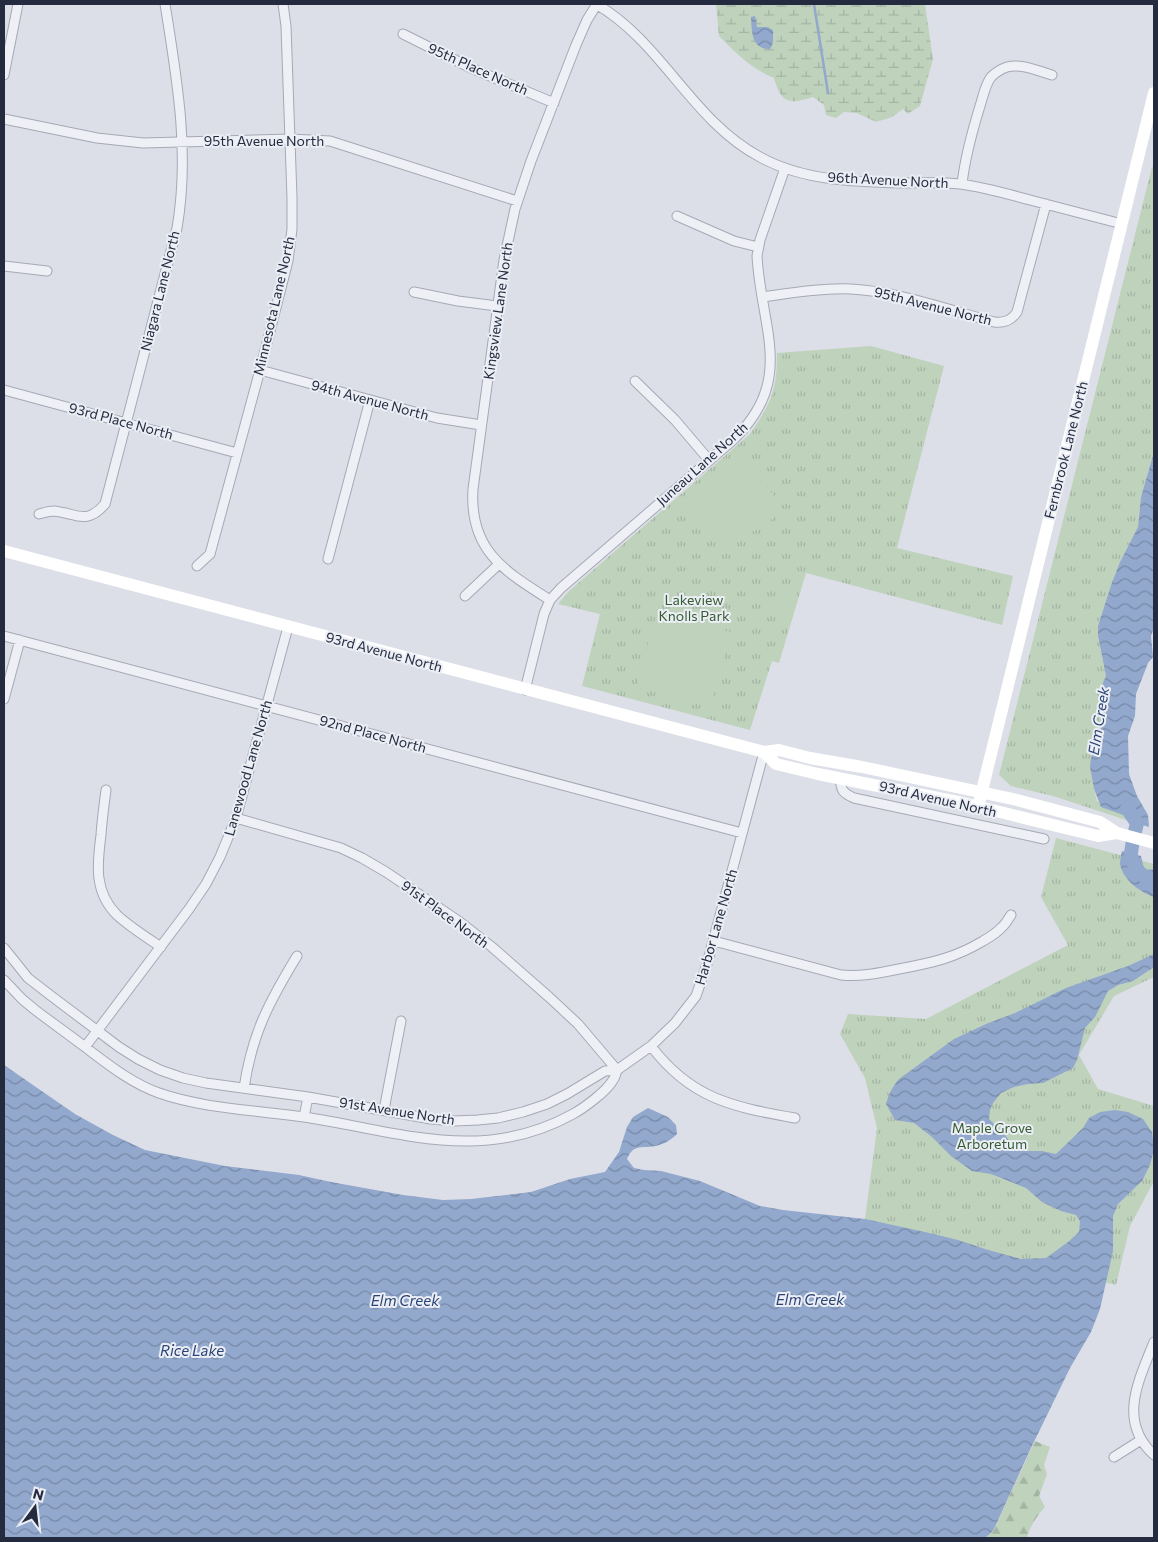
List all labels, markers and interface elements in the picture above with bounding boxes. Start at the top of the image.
street label: 95th Place North [425,39,531,98]
street label: 95th Avenue North [204,132,324,149]
street label: 96th Avenue North [827,168,949,191]
street label: Niagara Lane North [136,229,183,353]
street label: Minnesota Lane North [249,235,298,377]
street label: Kingsview Lane North [479,241,516,381]
street label: 95th Avenue North [873,283,994,328]
street label: 94th Avenue North [310,376,431,423]
street label: Fernbrook Lane North [1040,379,1091,520]
street label: 93rd Place North [67,398,175,443]
street label: Juneau Lane North [653,418,751,509]
park label: Lakeview Knolls Park [658,591,730,624]
street label: 93rd Avenue North [324,628,444,675]
water label: Elm Creek [1084,685,1112,756]
street label: Lanewood Lane North [220,698,275,838]
street label: 92nd Place North [318,711,428,756]
street label: 93rd Avenue North [878,777,999,820]
street label: Harbor Lane North [691,867,740,987]
street label: 91st Place North [398,876,492,951]
street label: 91st Avenue North [338,1093,456,1128]
park label: Maple Grove Arboretum [952,1119,1032,1152]
water label: Elm Creek [776,1290,845,1308]
water label: Elm Creek [371,1291,440,1309]
water label: Rice Lake [160,1341,224,1359]
north arrow [10,1482,60,1532]
text: N [31,1484,46,1504]

